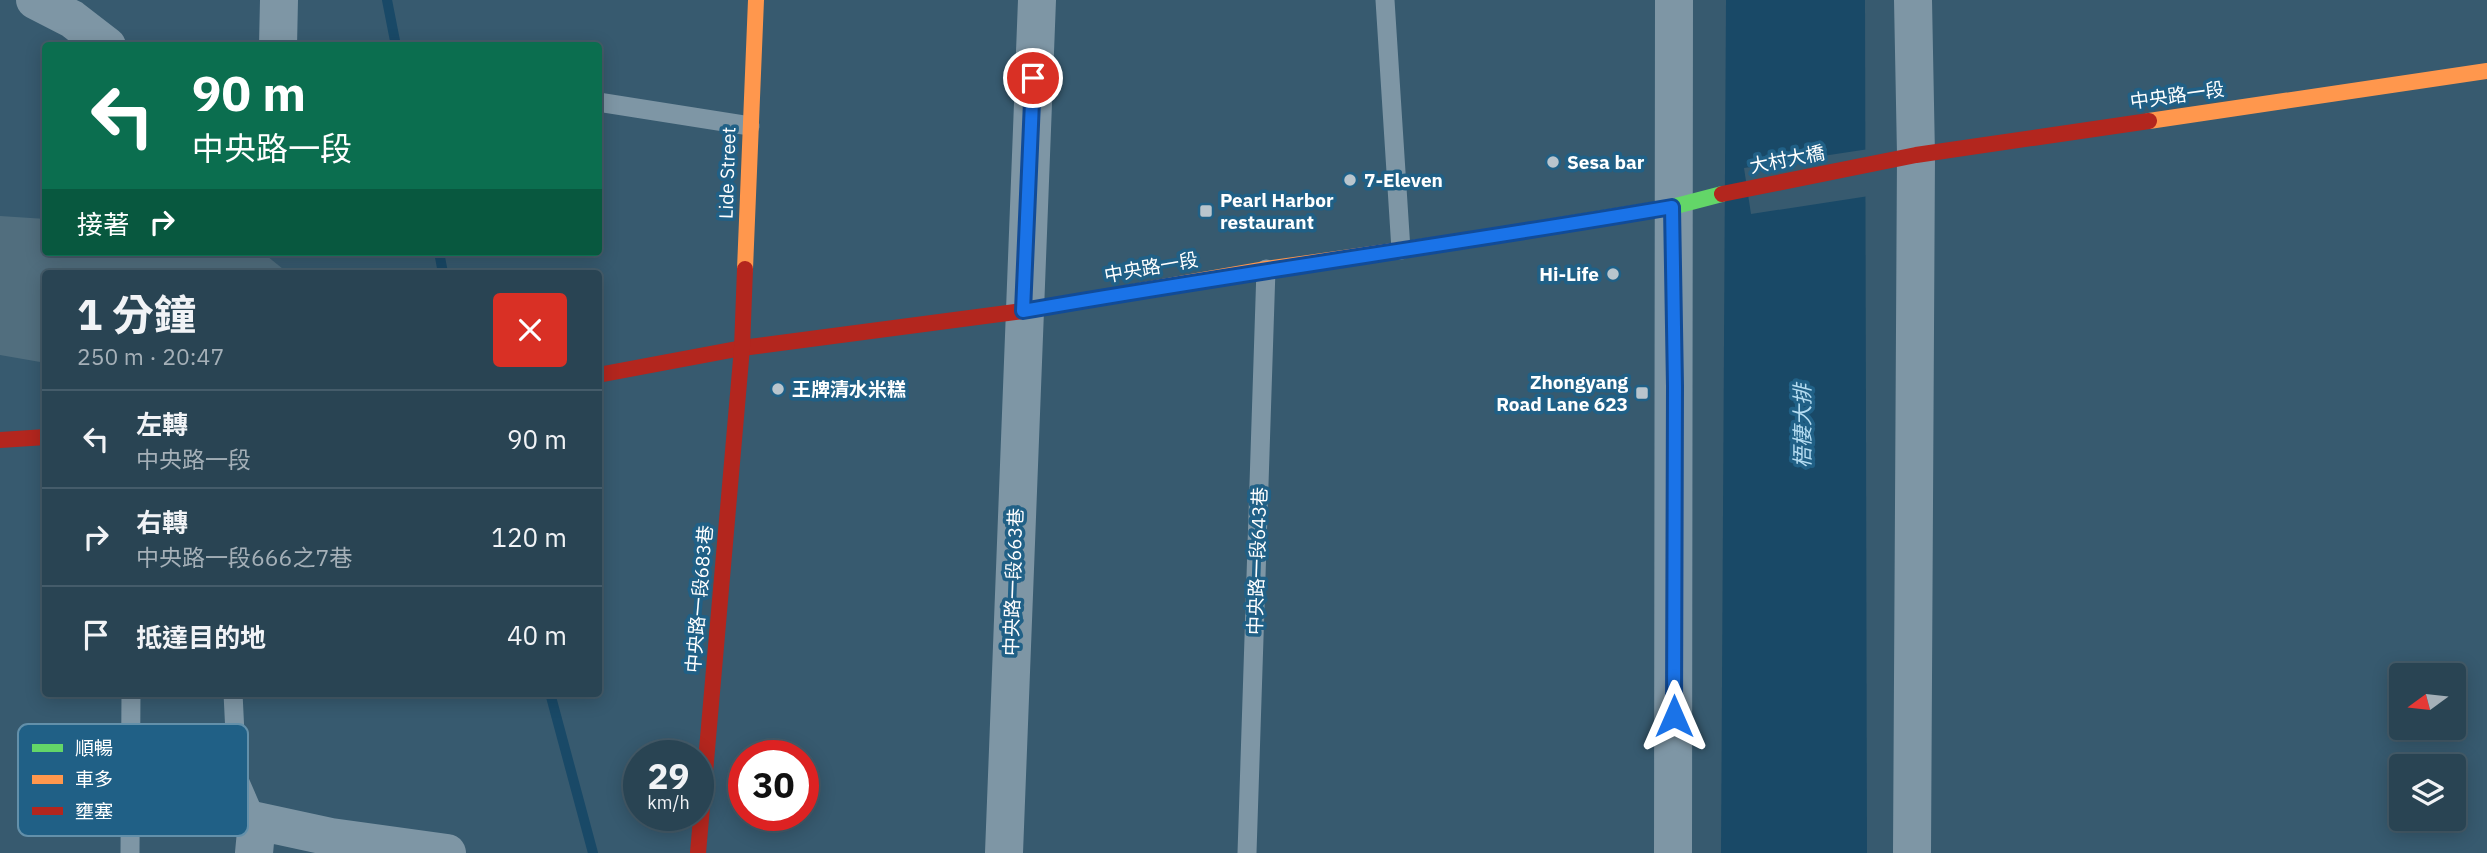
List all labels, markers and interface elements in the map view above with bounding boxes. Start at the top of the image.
pin [1003,48,1063,108]
icon: arrive [1014,59,1052,97]
text: 90 m [192,61,306,124]
icon: left [77,70,168,161]
street label: 中央路一段 [2128,77,2226,113]
street label: Lide Street [713,126,741,220]
text: 中央路一段 [192,127,352,169]
street label: 大村大橋 [1747,140,1827,178]
place label: Sesa bar [1567,150,1645,174]
marker: Sesa bar [1545,154,1561,170]
place label: 7-Eleven [1364,168,1443,192]
marker: 7-Eleven [1342,172,1358,188]
place label: Pearl Harbor restaurant [1220,188,1334,234]
icon: right [143,203,181,241]
marker: Pearl Harbor restaurant [1198,203,1214,219]
text: 接著 [77,207,129,241]
street label: 中央路一段 [1102,247,1200,287]
place label: Hi-Life [1539,262,1599,286]
marker: Hi-Life [1605,266,1621,282]
text: 1 分鐘 [77,287,196,342]
button: close [493,293,567,367]
text: 250 m · 20:47 [77,341,224,371]
place label: Zhongyang Road Lane 623 [1496,370,1629,416]
place label: 王牌清水米糕 [792,377,906,401]
marker: 王牌清水米糕 [770,381,786,397]
water label: 梧棲大排 [1788,381,1816,468]
marker: Zhongyang Road Lane 623 [1634,385,1650,401]
text: 左轉 [136,407,188,441]
icon: left [77,420,115,458]
text: 90 m [507,422,567,456]
text: 中央路一段 [136,444,251,474]
street label: 中央路一段643巷 [1242,487,1272,635]
text: 右轉 [136,505,188,539]
street label: 中央路一段663巷 [998,508,1028,656]
icon: right [77,518,115,556]
text: 120 m [491,520,567,554]
street label: 中央路一段683巷 [681,524,717,674]
text: 中央路一段666之7巷 [136,542,352,572]
icon: arrive [77,616,115,654]
text: 40 m [507,618,567,652]
text: 抵達目的地 [136,620,266,654]
north arrow [2389,663,2466,740]
map controls [2389,663,2466,831]
position arrow [1637,679,1711,753]
legend [18,724,248,836]
text: 順暢 [75,736,113,760]
speed limit sign: 30 [728,740,819,831]
text: 29 [647,753,690,799]
button: layers [2389,754,2466,831]
text: 車多 [75,767,113,791]
text: km/h [647,791,690,814]
text: 壅塞 [75,799,113,823]

